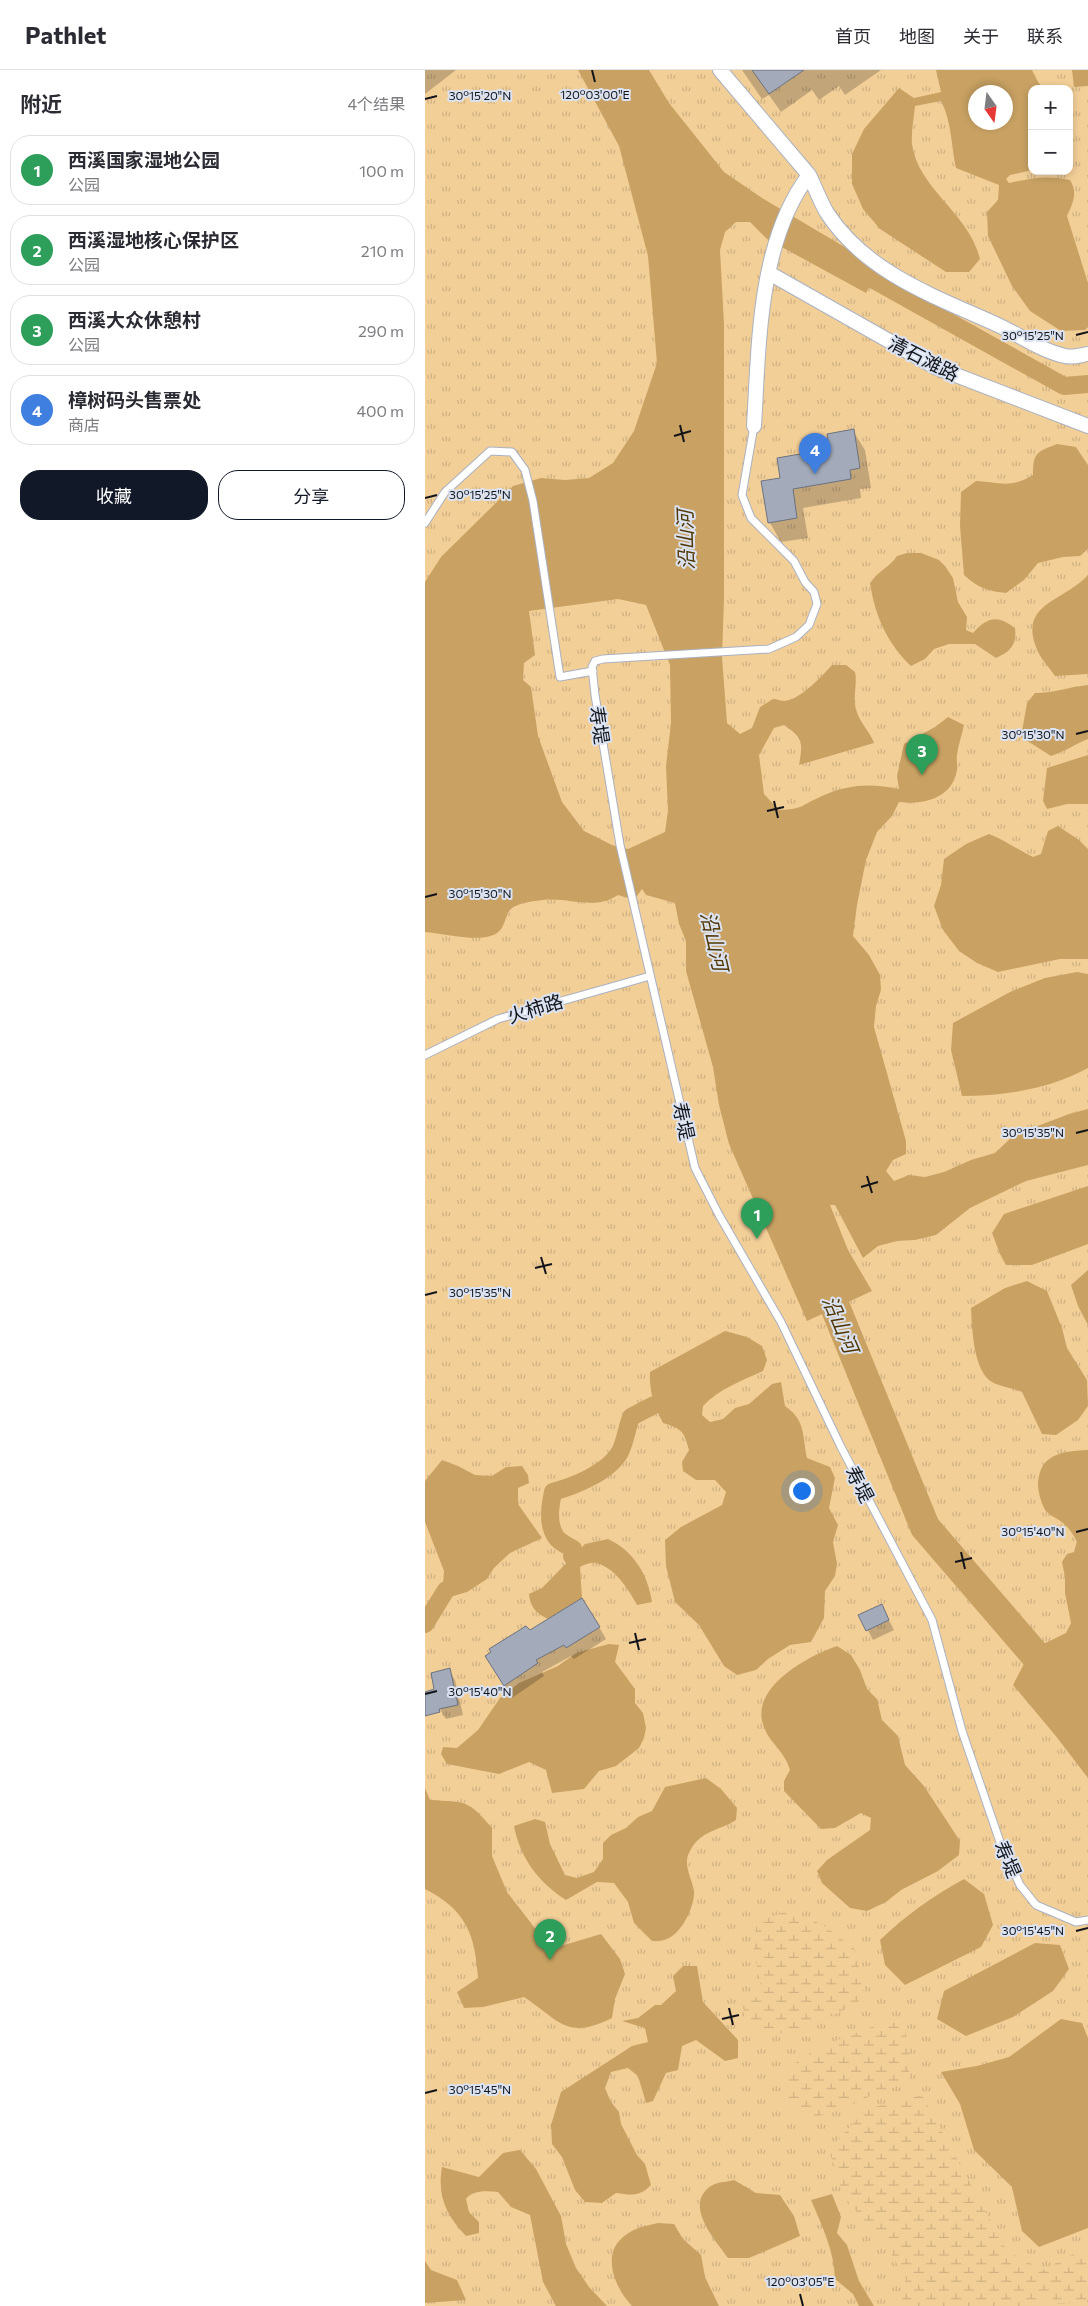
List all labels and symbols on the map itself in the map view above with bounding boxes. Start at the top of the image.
north arrow [968,85,1013,130]
text: 120°03'00"E [560,87,630,101]
text: 30°15'20"N [449,88,511,102]
text: 30°15'25"N [1002,328,1064,342]
street label: 清石滩路 [885,330,963,386]
pin: 4 [799,433,831,474]
text: 30°15'25"N [449,487,511,501]
water label: 沿山河 [672,506,698,570]
street label: 寿堤 [586,704,614,746]
text: 30°15'30"N [1002,727,1064,741]
pin: 3 [906,734,938,775]
text: 30°15'30"N [449,886,511,900]
water label: 沿山河 [697,909,734,977]
street label: 火柿路 [504,989,566,1027]
street label: 寿堤 [669,1100,699,1142]
text: 30°15'35"N [1002,1125,1064,1139]
pin: 1 [741,1198,773,1239]
text: 30°15'35"N [449,1285,511,1299]
water label: 沿山河 [818,1292,865,1360]
street label: 寿堤 [841,1462,879,1506]
your location [789,1478,815,1504]
text: 30°15'40"N [1001,1524,1065,1538]
text: 30°15'40"N [448,1684,512,1698]
street label: 寿堤 [990,1837,1026,1881]
pin: 2 [534,1919,566,1960]
text: 30°15'45"N [1002,1923,1064,1937]
text: 30°15'45"N [449,2082,511,2096]
text: 120°03'05"E [766,2274,834,2288]

